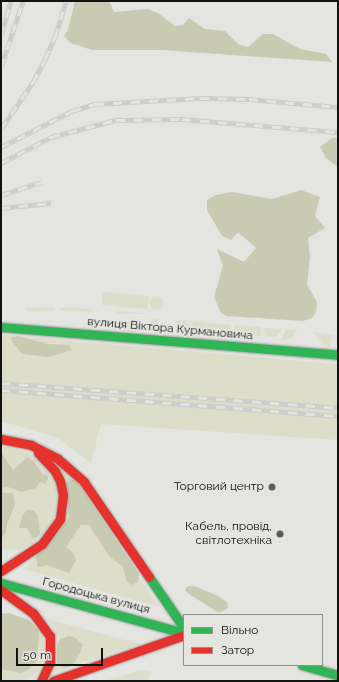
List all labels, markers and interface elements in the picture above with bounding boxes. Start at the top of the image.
street label: вулиця Віктора Курмановича [87,315,253,343]
place label: Торговий центр [174,480,264,494]
marker: Торговий центр [267,482,277,492]
place label: Кабель, провід, світлотехніка [185,520,272,548]
marker: Кабель, провід, світлотехніка [275,529,285,539]
street label: Городоцька вулиця [41,575,151,617]
legend [183,614,323,666]
text: Вільно [221,623,258,637]
scale bar [18,640,105,666]
text: Затор [221,643,254,657]
text: 50 m [23,648,51,662]

